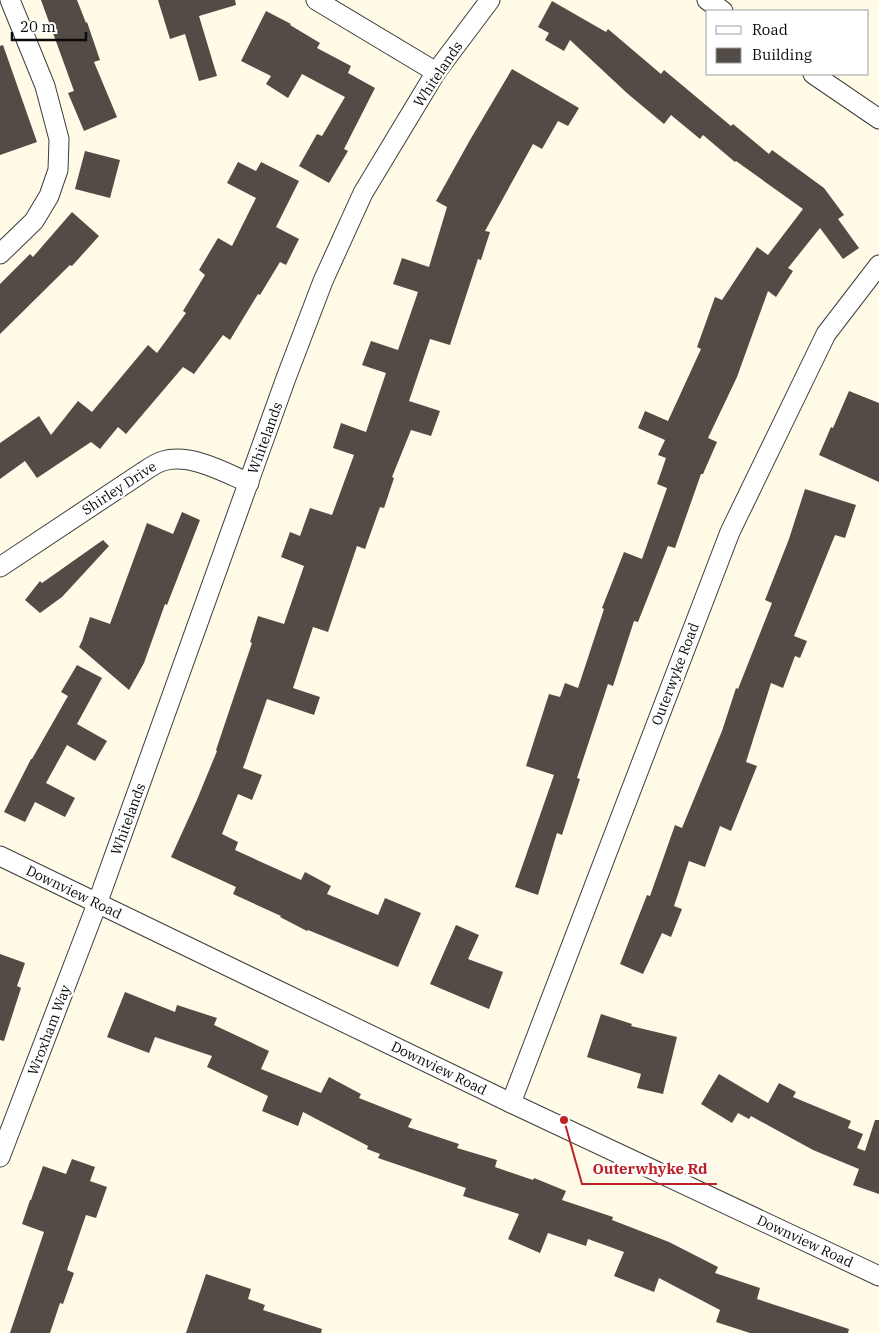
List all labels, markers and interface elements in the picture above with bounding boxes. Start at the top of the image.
scale bar [12,10,86,42]
legend [706,10,869,75]
text: 20 m [20,17,56,36]
text: Road [752,20,788,39]
street label: Whitelands [409,38,467,110]
text: Building [752,45,812,64]
street label: Whitelands [244,399,286,476]
street label: Shirley Drive [78,457,160,519]
street label: Outerwyke Road [647,620,703,728]
street label: Whitelands [107,780,149,857]
street label: Downview Road [23,861,125,923]
street label: Wroxham Way [23,982,75,1078]
street label: Downview Road [388,1037,490,1099]
callout: Outerwhyke Rd [582,1154,717,1184]
text: Outerwhyke Rd [592,1159,708,1178]
street label: Downview Road [754,1211,856,1271]

